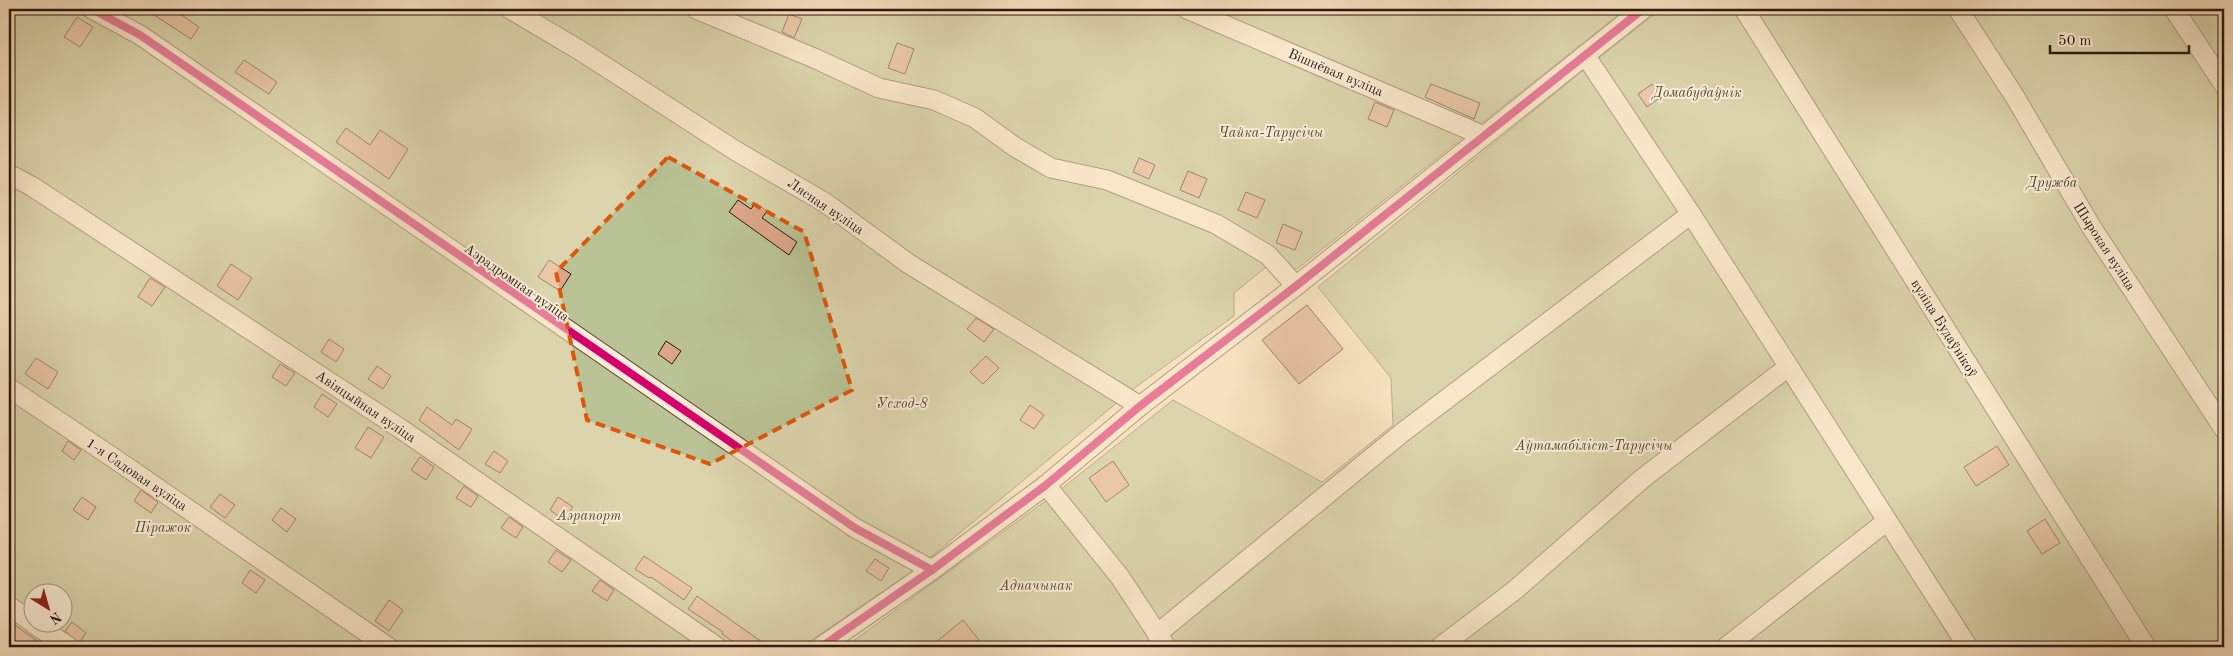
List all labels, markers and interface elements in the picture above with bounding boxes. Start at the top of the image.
scale bar [2050,22,2189,54]
text: 50 m [2058,34,2092,49]
street label: Вішнёвая вуліца [1286,47,1385,99]
park label: Домабудаўнік [1650,85,1742,101]
park label: Чайка-Тарусічы [1219,126,1324,141]
park label: Дружба [2025,175,2078,191]
street label: Лясная вуліца [785,176,866,238]
street label: Шырокая вуліца [2070,200,2138,293]
street label: Аэрадромная вуліца [461,241,572,324]
street label: вуліца Будаўнікоў [1908,277,1980,381]
street label: Авіяцыйная вуліца [313,368,418,446]
park label: Усход-8 [876,397,929,411]
street label: 1-я Садовая вуліца [84,436,189,514]
park label: Аўтамабіліст-Тарусічы [1514,438,1673,454]
park label: Аэрапорт [556,509,621,524]
park label: Піражок [134,521,191,536]
park label: Адпачынак [999,579,1073,593]
north arrow [22,584,72,634]
text: N [46,609,64,627]

